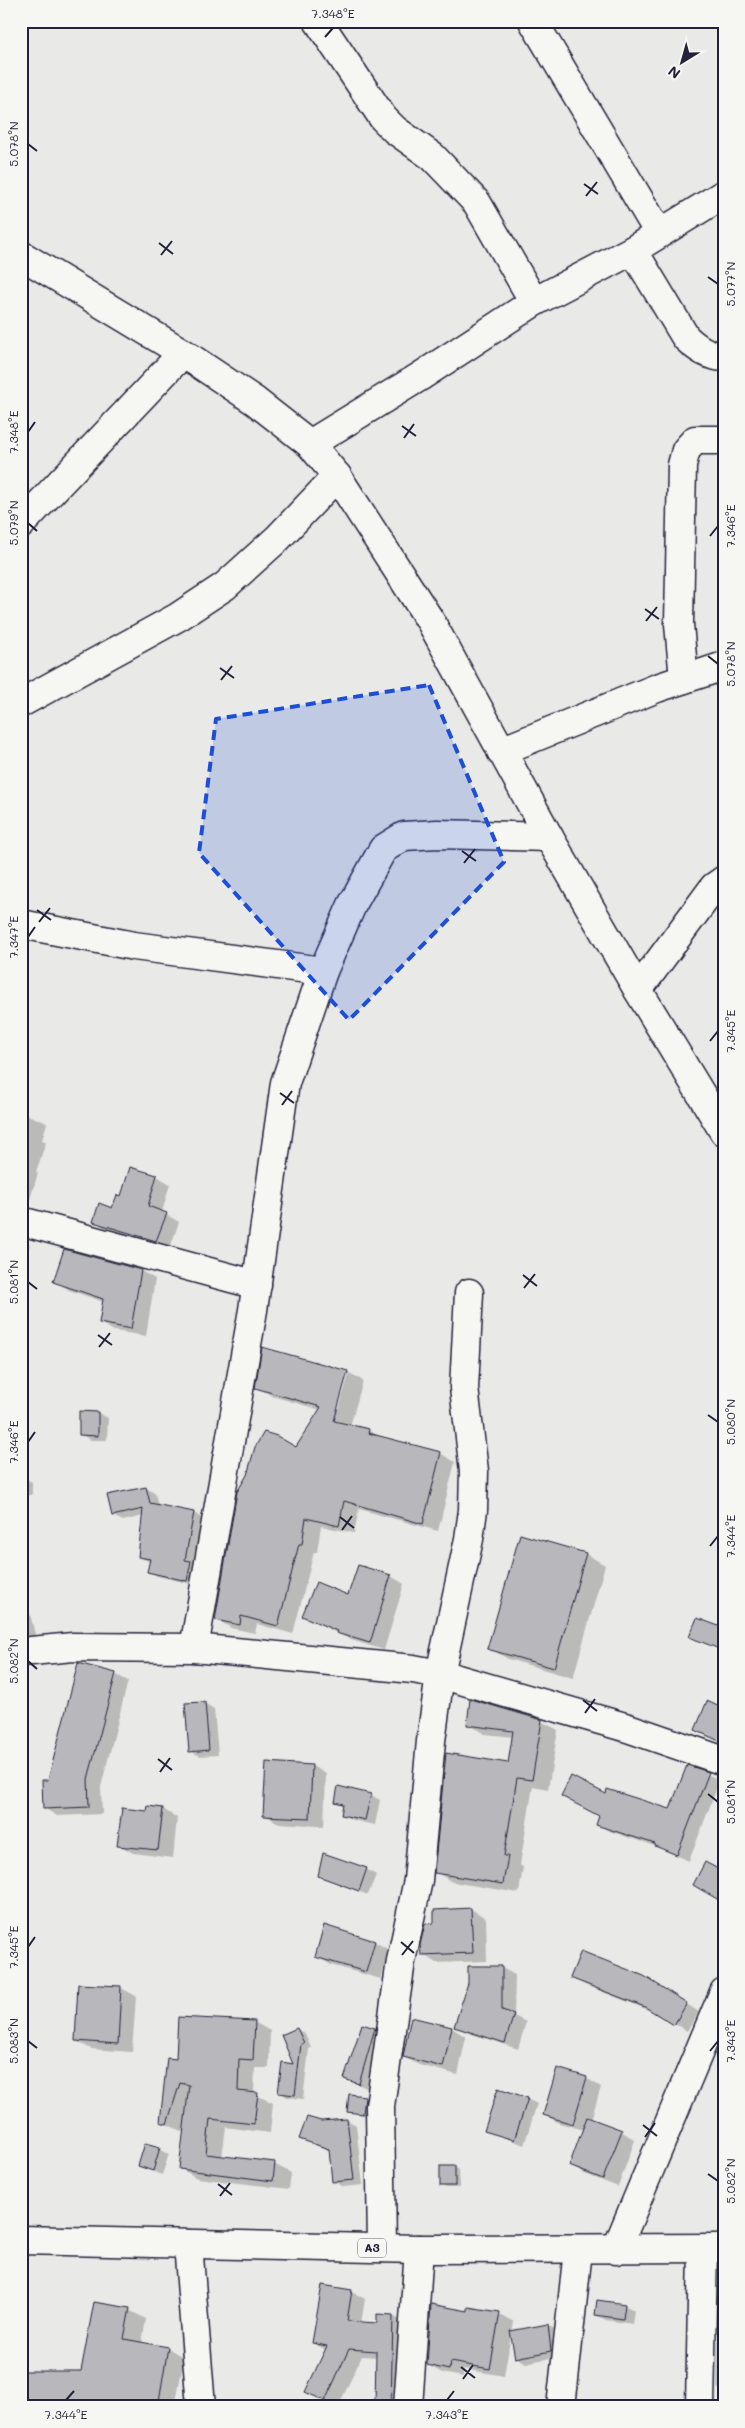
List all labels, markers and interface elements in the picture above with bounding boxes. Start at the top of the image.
text: 7.348°E [311,5,355,21]
north arrow [658,38,708,88]
text: N [664,62,684,84]
text: 5.078°N [5,121,21,167]
text: 5.077°N [722,262,738,306]
text: 7.348°E [5,410,21,454]
text: 5.079°N [5,500,21,546]
text: 7.346°E [722,504,738,548]
text: 5.078°N [722,641,738,687]
text: 7.347°E [5,916,21,958]
text: 7.345°E [722,1009,738,1052]
text: 5.081°N [5,1260,21,1304]
text: 5.080°N [722,1399,738,1445]
text: 7.346°E [5,1420,21,1464]
text: 7.344°E [722,1514,738,1557]
text: 5.082°N [5,1638,21,1684]
text: 5.081°N [722,1780,738,1824]
text: 7.345°E [5,1925,21,1968]
text: 5.083°N [5,2018,21,2064]
text: 7.343°E [722,2019,738,2062]
text: 5.082°N [722,2158,738,2204]
road number: A3 [358,2238,386,2258]
text: 7.344°E [45,2406,88,2422]
text: 7.343°E [426,2406,469,2422]

